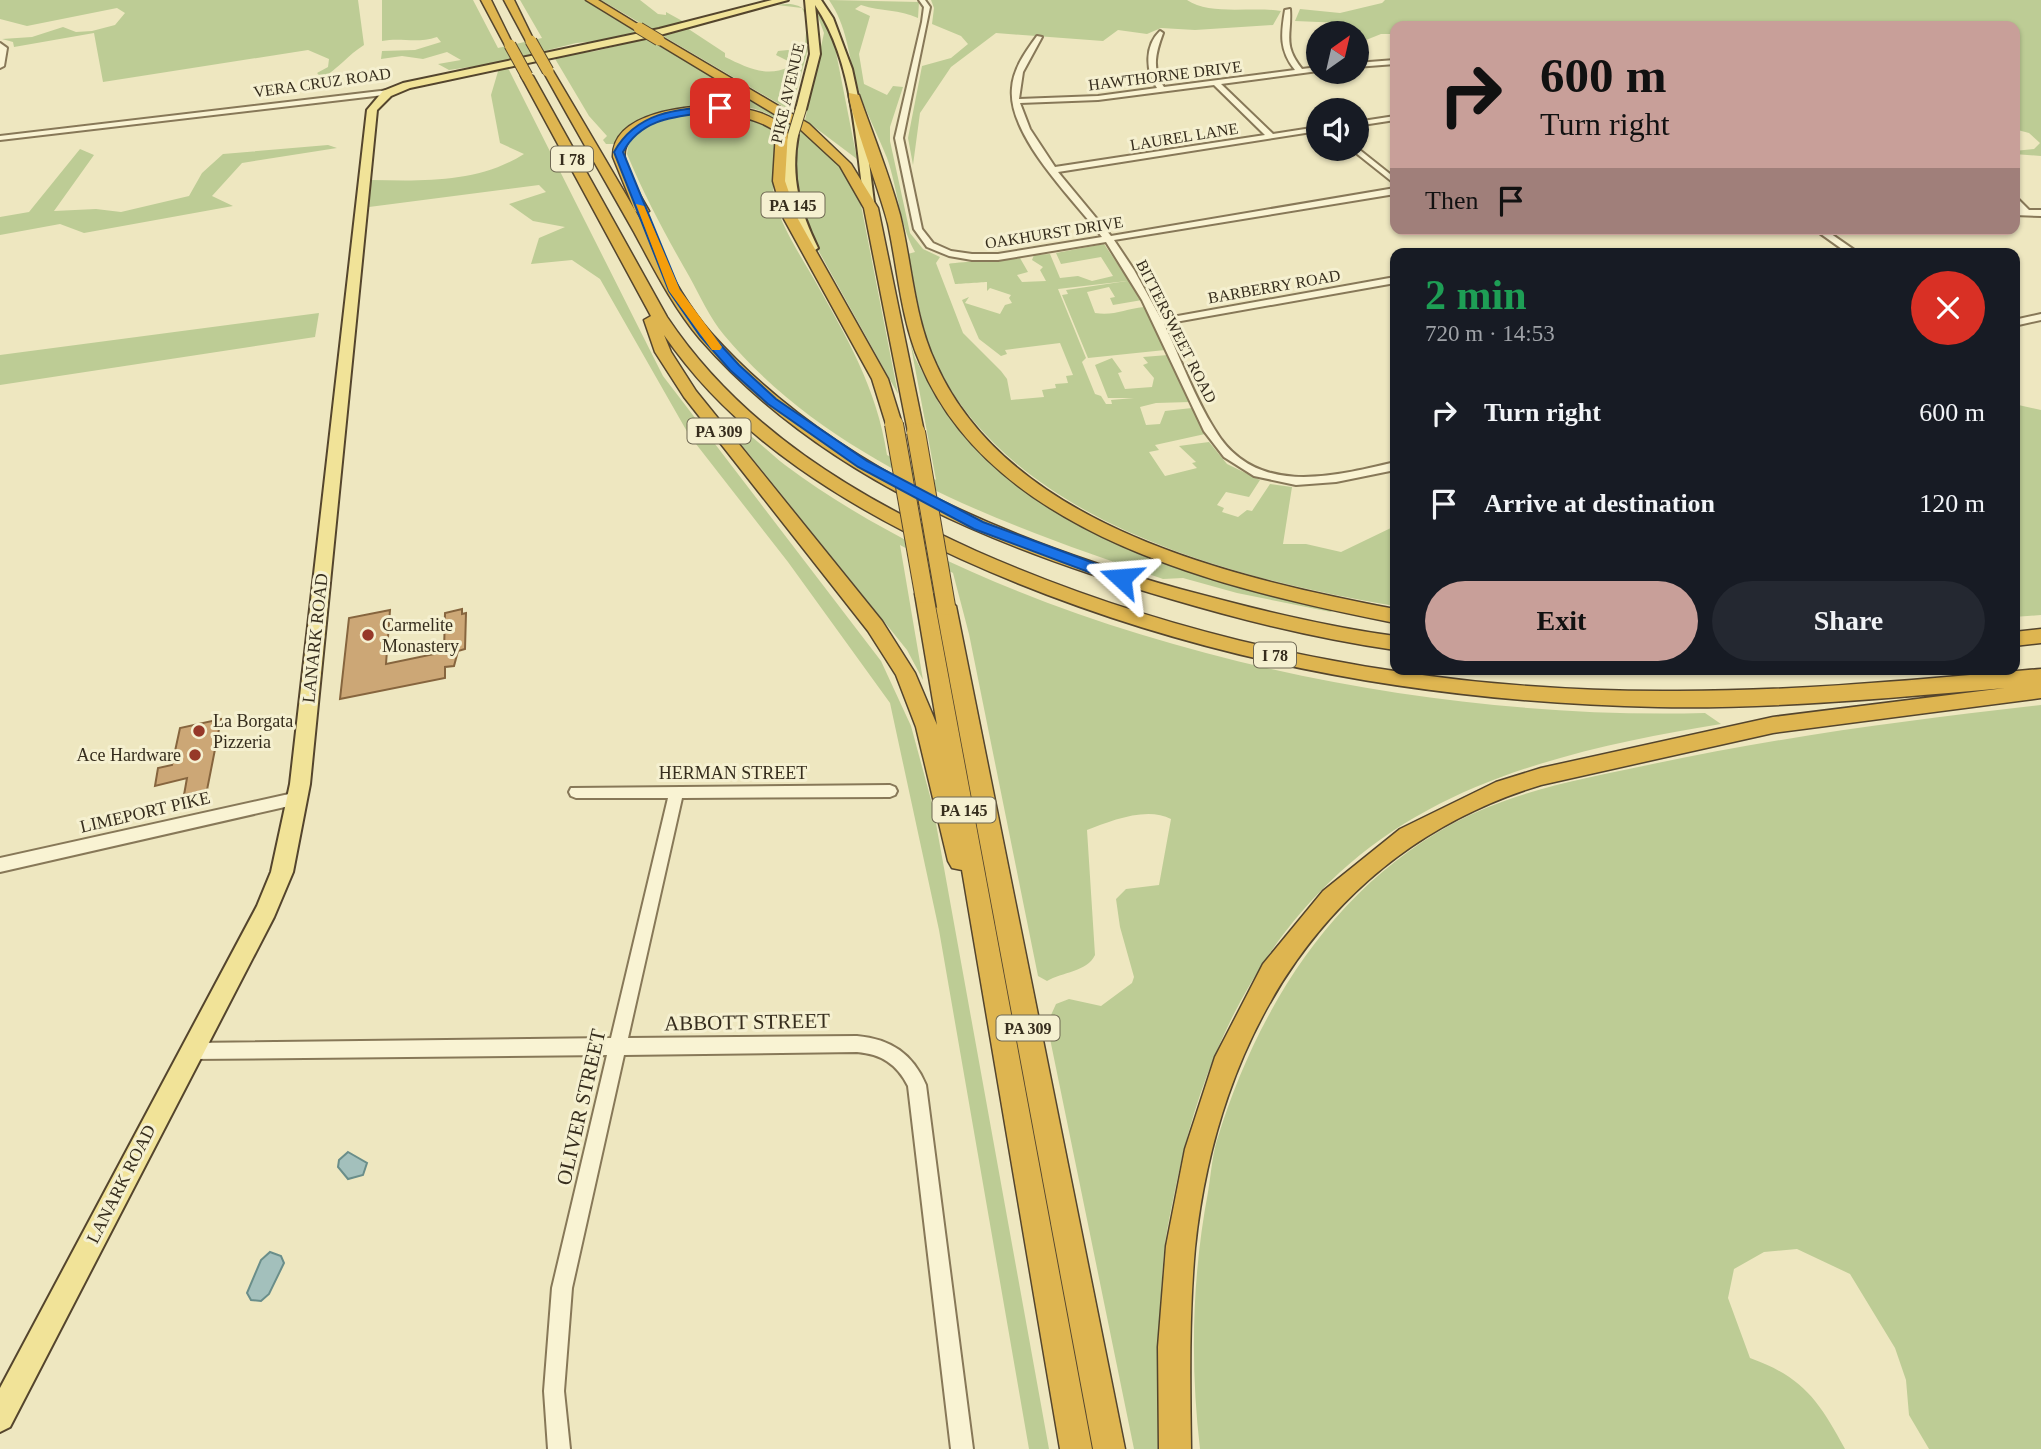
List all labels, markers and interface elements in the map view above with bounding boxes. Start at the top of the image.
north arrow [1306,21,1368,84]
map controls [1306,21,1369,161]
street label: PIKE AVENUE [768,41,807,145]
text: 600 m [1540,48,1667,103]
icon: right [1425,49,1516,140]
street label: HAWTHORNE DRIVE [1087,58,1243,93]
street label: VERA CRUZ ROAD [252,64,392,101]
pin [690,78,750,138]
icon: arrive [701,89,739,127]
button: sound [1306,98,1369,161]
text: Turn right [1540,106,1670,142]
street label: LAUREL LANE [1129,120,1239,153]
road number: I 78 [551,146,593,172]
icon: arrive [1492,182,1530,220]
text: Then [1425,186,1478,215]
road number: PA 145 [762,192,824,218]
street label: OAKHURST DRIVE [984,213,1124,252]
street label: BITTERSWEET ROAD [1133,257,1220,406]
street label: BARBERRY ROAD [1207,266,1342,307]
button: close [1911,271,1985,345]
text: 2 min [1425,272,1527,318]
text: 720 m · 14:53 [1425,321,1555,346]
icon: right [1425,394,1463,432]
text: Turn right [1484,398,1601,427]
text: 600 m [1919,398,1985,427]
road number: PA 309 [688,418,750,444]
icon: arrive [1425,485,1463,523]
text: Arrive at destination [1484,489,1715,518]
text: 120 m [1919,489,1985,518]
position arrow [1084,541,1158,615]
street label: LANARK ROAD [298,572,332,704]
button: Exit [1425,581,1698,661]
button: Share [1712,581,1985,661]
place label: Carmelite Monastery [382,615,459,656]
marker: Carmelite Monastery [360,627,376,643]
road number: I 78 [1254,642,1296,668]
place label: La Borgata Pizzeria [213,711,293,752]
marker: La Borgata Pizzeria [191,723,207,739]
place label: Ace Hardware [77,745,181,765]
marker: Ace Hardware [187,747,203,763]
street label: HERMAN STREET [659,763,807,783]
street label: LIMEPORT PIKE [78,787,212,837]
road number: PA 145 [932,797,996,822]
street label: ABBOTT STREET [664,1009,830,1035]
road number: PA 309 [996,1016,1060,1040]
street label: OLIVER STREET [551,1027,611,1187]
street label: LANARK ROAD [82,1121,160,1247]

